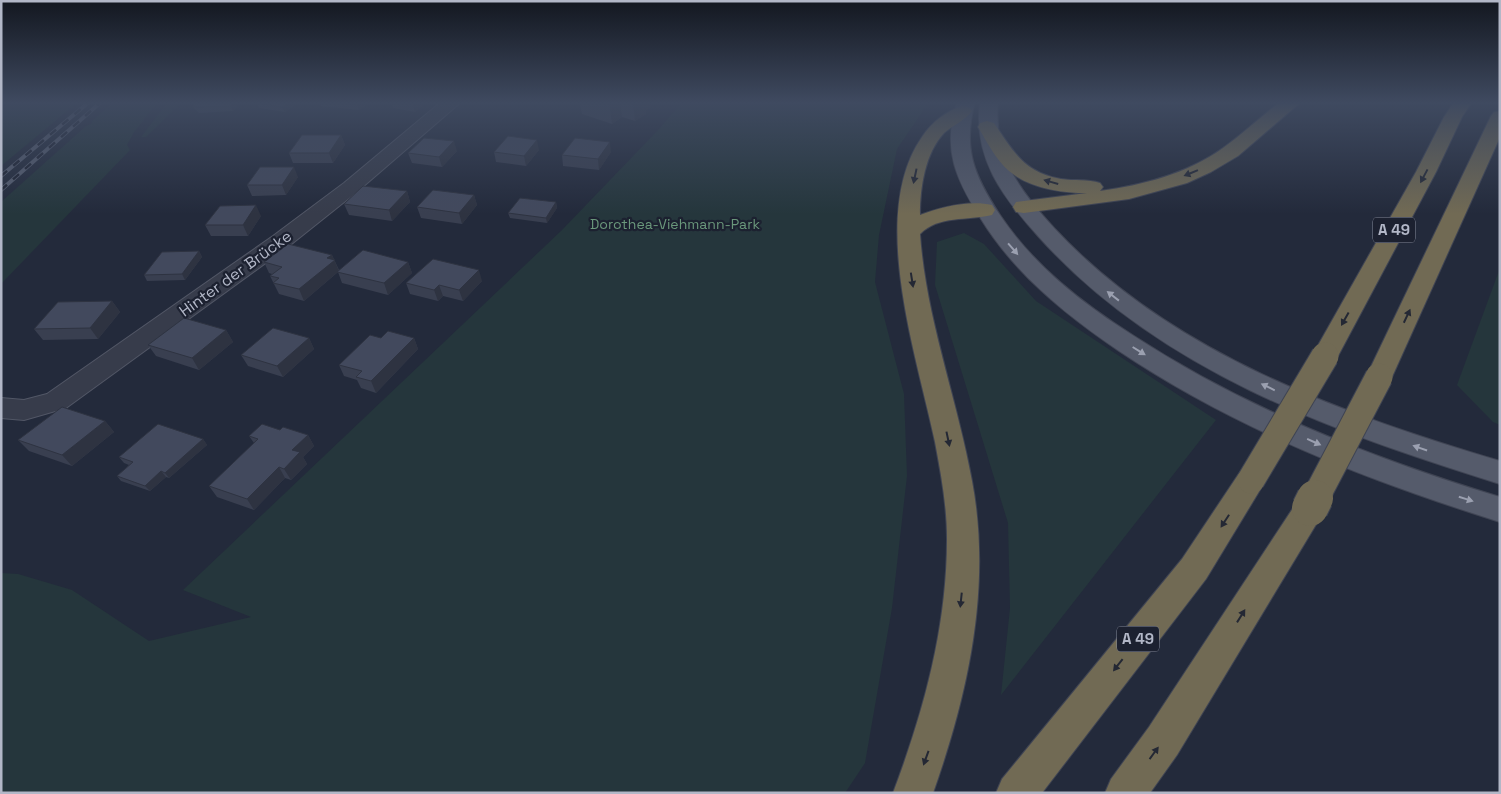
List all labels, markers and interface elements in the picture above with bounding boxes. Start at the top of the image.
one-way arrow [911,168,919,183]
one-way arrow [1183,169,1198,177]
one-way arrow [1420,169,1428,184]
one-way arrow [1043,178,1058,186]
park label: Dorothea-Viehmann-Park [590,215,760,233]
road number: A 49 [1373,218,1415,242]
street label: Hinter der Brücke [175,225,296,321]
one-way arrow [1007,243,1018,255]
one-way arrow [908,273,916,289]
one-way arrow [1107,290,1120,301]
one-way arrow [1403,309,1411,323]
one-way arrow [1341,312,1350,325]
one-way arrow [1132,346,1145,355]
one-way arrow [1260,383,1275,391]
one-way arrow [944,431,952,446]
one-way arrow [1307,438,1321,446]
one-way arrow [1412,444,1427,452]
one-way arrow [1458,496,1473,503]
one-way arrow [1220,514,1230,527]
one-way arrow [957,592,965,608]
one-way arrow [1236,610,1246,623]
road number: A 49 [1117,626,1159,652]
one-way arrow [1112,658,1123,671]
one-way arrow [1148,747,1159,760]
one-way arrow [922,751,930,766]

